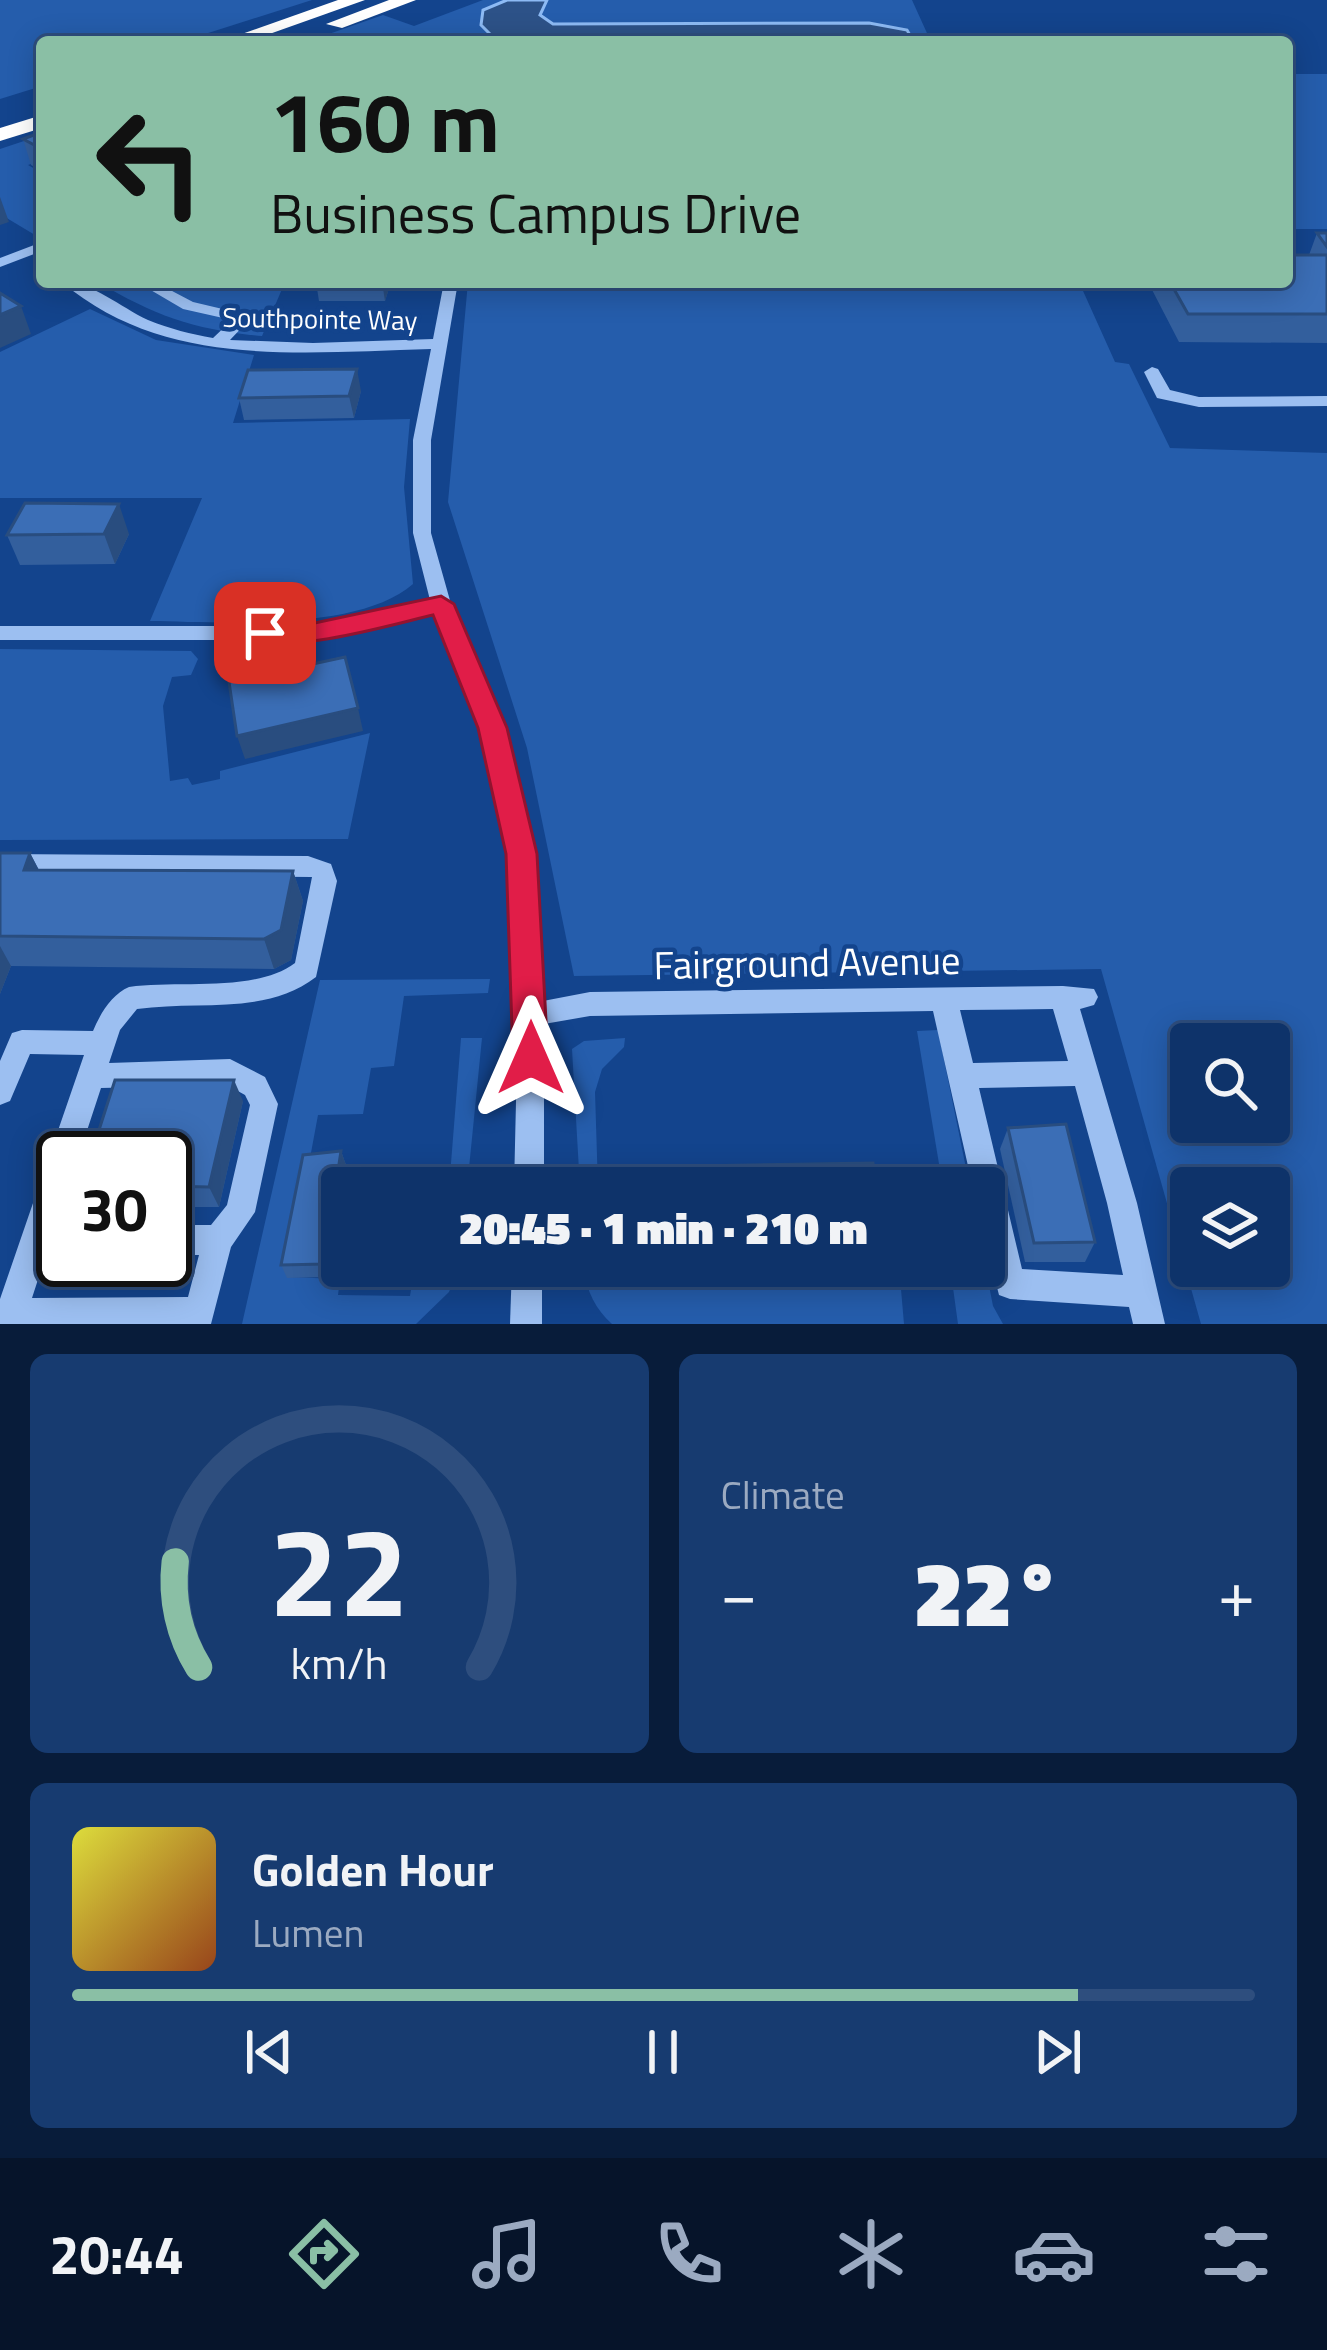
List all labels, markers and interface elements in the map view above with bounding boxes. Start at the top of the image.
text: 160 m [270,57,500,185]
icon: left [72,84,228,240]
text: Business Campus Drive [270,172,801,254]
street label: Southpointe Way [222,296,418,340]
pin [214,582,316,684]
icon: arrive [232,600,298,666]
street label: Fairground Avenue [653,930,961,994]
position arrow [468,995,594,1121]
map controls [1170,1023,1290,1287]
button: search [1170,1023,1290,1143]
speed limit sign: 30 [36,1131,192,1287]
button: layers [1170,1167,1290,1287]
text: 20:45 · 1 min · 210 m [459,1193,867,1261]
text: Climate [721,1465,845,1524]
text: 22 [269,1475,409,1664]
text: 22° [914,1524,1062,1661]
text: − [721,1542,757,1643]
text: + [1218,1542,1255,1643]
text: km/h [291,1629,388,1695]
text: Golden Hour [252,1835,494,1903]
text: Lumen [252,1903,364,1962]
icon: previous [236,2019,302,2085]
icon: pause [630,2019,696,2085]
icon: next [1025,2019,1091,2085]
icon: directions [282,2212,366,2296]
icon: music [465,2212,549,2296]
icon: phone [647,2212,731,2296]
icon: climate [829,2212,913,2296]
icon: car [1012,2212,1096,2296]
icon: filters [1194,2212,1278,2296]
text: 20:44 [49,2213,184,2295]

